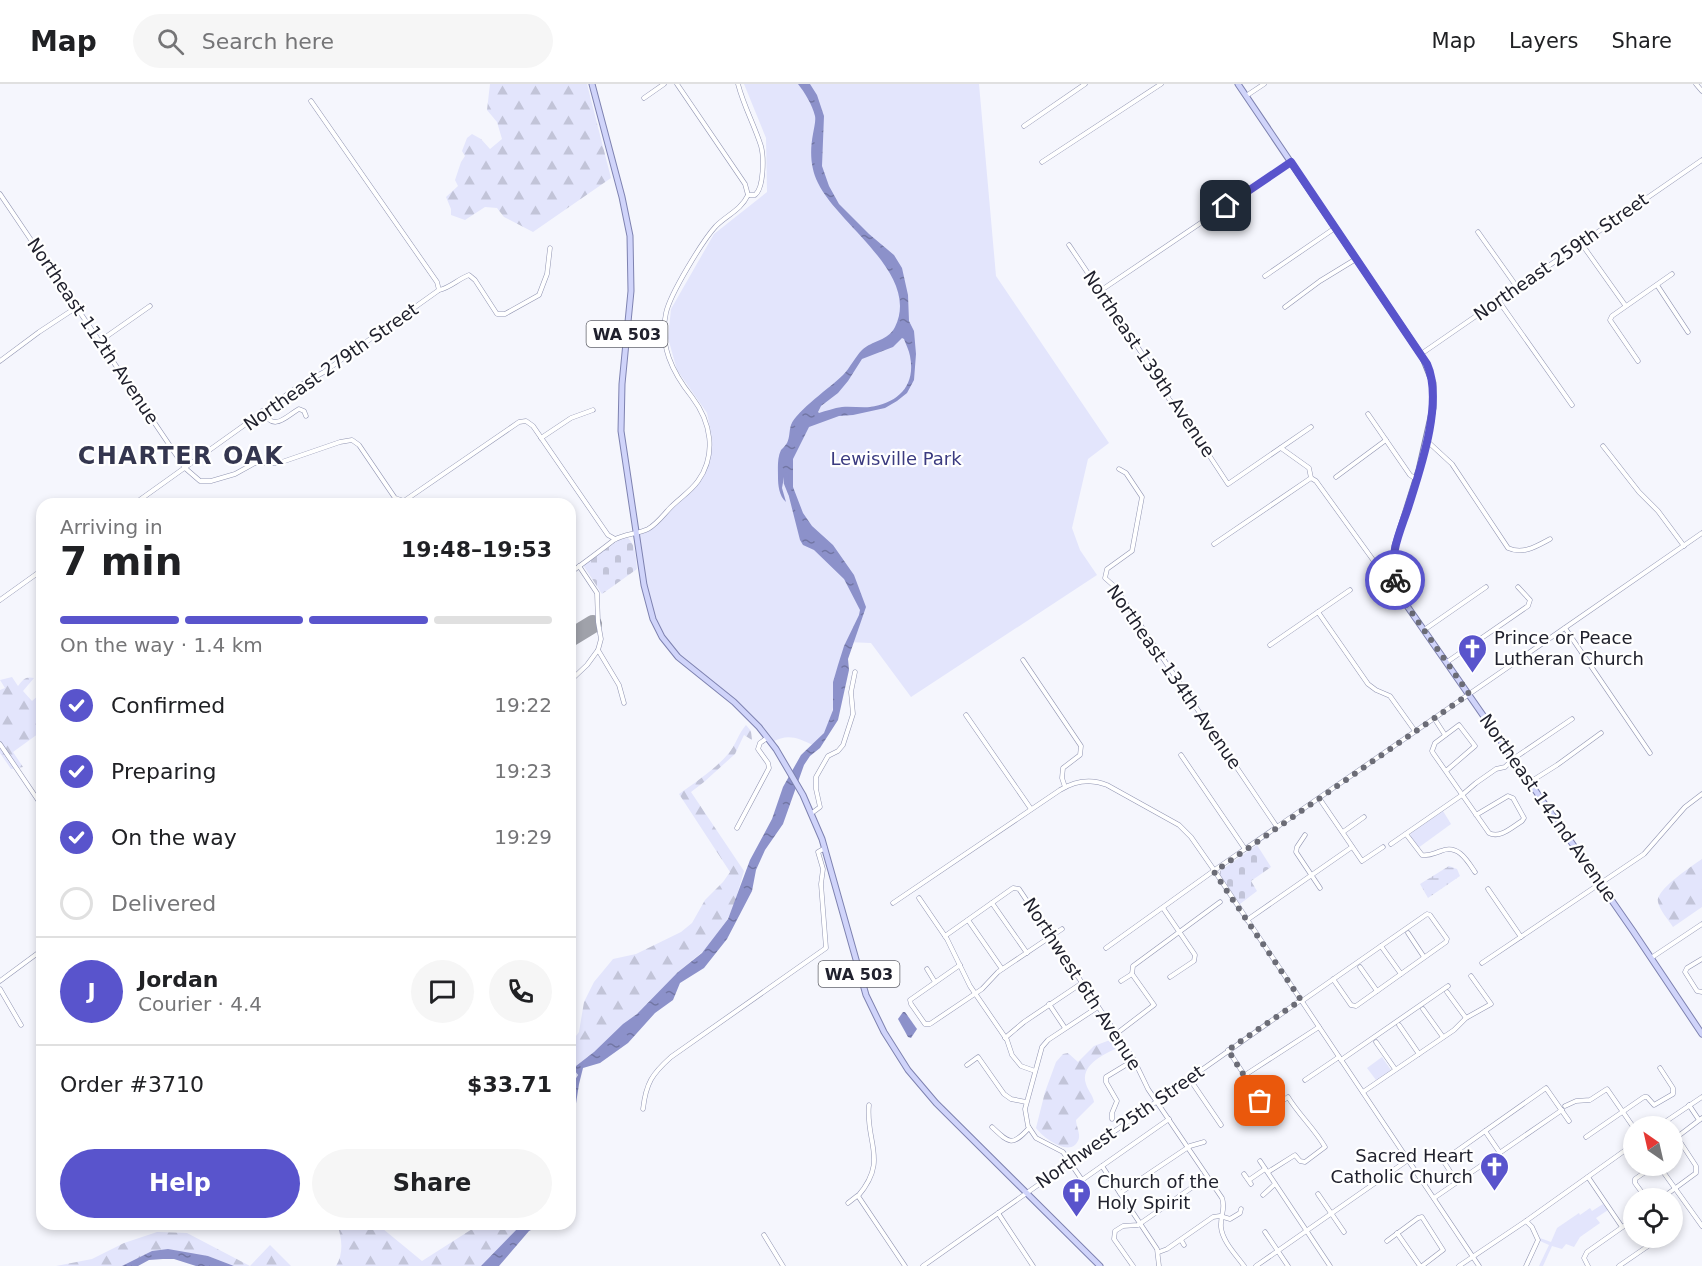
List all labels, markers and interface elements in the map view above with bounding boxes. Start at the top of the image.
search box [133,14,553,68]
text: Map [30,25,97,58]
icon: search [154,25,187,58]
text: Search here [202,29,334,54]
text: Map [1432,29,1476,53]
text: Layers [1509,29,1578,53]
text: Share [1611,29,1672,53]
pin [1200,180,1251,231]
street label: Northeast 259th Street [1470,188,1652,325]
icon: home [1209,189,1242,222]
street label: Northeast 112th Avenue [23,234,164,428]
street label: Northeast 139th Avenue [1079,267,1220,461]
street label: Northeast 279th Street [240,298,422,435]
road number: WA 503 [586,321,668,347]
district label: CHARTER OAK [78,442,284,470]
park label: Lewisville Park [830,448,962,469]
text: Arriving in [60,515,163,539]
text: 19:48–19:53 [401,537,552,562]
text: 7 min [60,539,182,584]
courier [1365,550,1425,610]
icon: bike [1379,564,1412,597]
street label: Northeast 134th Avenue [1103,581,1246,773]
place label: Prince or Peace Lutheran Church [1494,627,1644,669]
church icon: Prince or Peace Lutheran Church [1457,632,1489,674]
text: On the way · 1.4 km [60,633,263,657]
icon: check [60,689,93,722]
text: Confirmed [111,693,225,718]
text: 19:22 [494,693,552,717]
street label: Northeast 142nd Avenue [1475,710,1621,906]
icon: check [60,755,93,788]
text: Preparing [111,759,217,784]
text: 19:23 [494,759,552,783]
icon: check [60,821,93,854]
text: On the way [111,825,237,850]
text: 19:29 [494,825,552,849]
text: Delivered [111,891,216,916]
street label: Northwest 6th Avenue [1019,894,1146,1074]
button: chat [411,960,474,1023]
button: phone [489,960,552,1023]
road number: WA 503 [818,961,900,987]
text: Jordan [138,967,218,992]
text: J [87,979,96,1004]
text: Courier · 4.4 [138,992,262,1016]
street label: Northwest 25th Street [1032,1061,1208,1193]
text: Order #3710 [60,1072,204,1097]
text: $33.71 [467,1072,552,1097]
pin [1234,1075,1285,1126]
icon: bag [1243,1084,1276,1117]
north arrow [1623,1116,1683,1176]
map controls [1623,1116,1683,1248]
place label: Sacred Heart Catholic Church [1331,1145,1473,1187]
button: Help [60,1149,300,1218]
button: Share [312,1149,552,1218]
church icon: Sacred Heart Catholic Church [1478,1150,1510,1192]
place label: Church of the Holy Spirit [1097,1171,1219,1213]
church icon: Church of the Holy Spirit [1060,1176,1092,1218]
button: locate [1623,1188,1683,1248]

